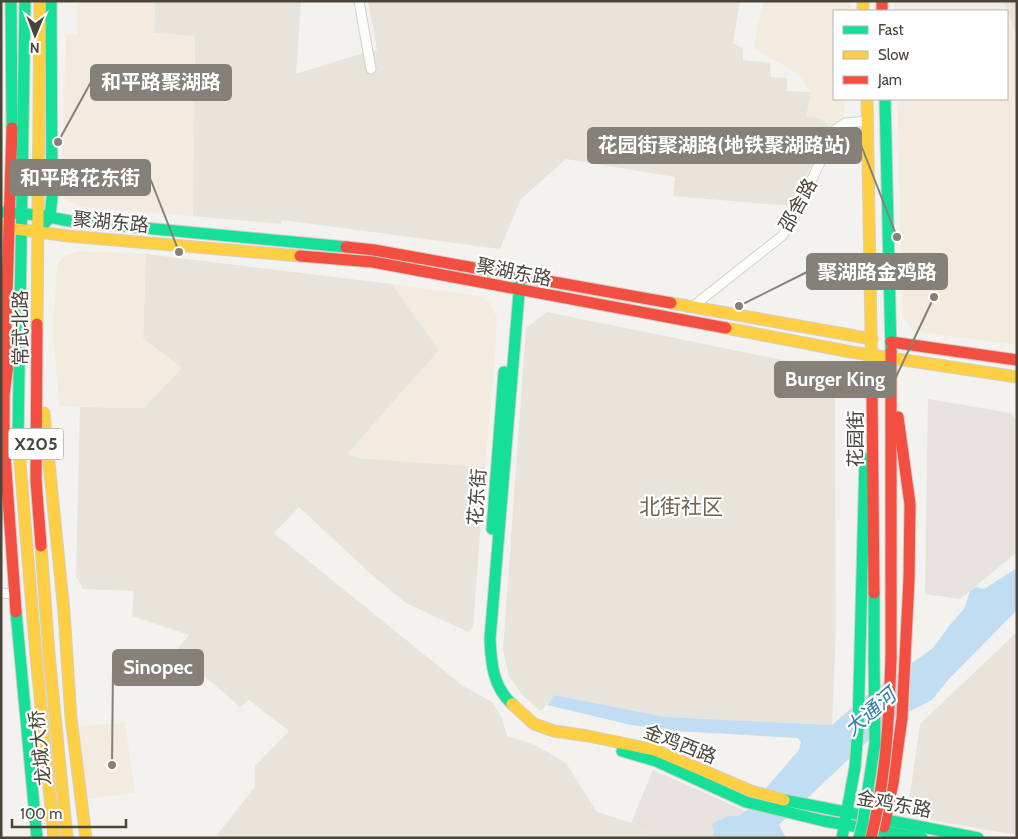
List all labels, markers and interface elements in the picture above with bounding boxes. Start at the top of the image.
north arrow [10,10,60,60]
legend [833,10,1008,100]
text: Fast [878,21,903,39]
text: N [30,39,40,57]
text: Slow [878,46,909,64]
callout: 和平路聚湖路 [91,65,231,100]
text: 和平路聚湖路 [101,70,221,94]
text: Jam [877,71,902,89]
callout: 花园街聚湖路(地铁聚湖路站) [588,128,861,163]
text: 花园街聚湖路(地铁聚湖路站) [597,133,851,157]
callout: 和平路花东街 [10,160,150,195]
text: 和平路花东街 [20,166,140,190]
street label: 邵舍路 [774,174,822,236]
street label: 聚湖东路 [72,207,150,237]
street label: 聚湖东路 [474,253,554,291]
callout: 聚湖路金鸡路 [807,254,947,289]
text: 聚湖路金鸡路 [817,260,937,284]
street label: 常武北路 [9,290,32,366]
callout: Burger King [775,362,895,397]
text: Burger King [785,367,885,391]
street label: 花园街 [844,410,867,468]
road number: X205 [8,428,64,459]
street label: 花东街 [464,468,490,526]
district label: 北街社区 [639,494,723,519]
callout: Sinopec [113,650,203,685]
text: Sinopec [123,655,193,679]
water label: 大通河 [839,681,904,741]
street label: 龙城大桥 [25,709,55,787]
street label: 金鸡西路 [640,720,720,768]
street label: 金鸡东路 [855,786,933,822]
scale bar [12,796,126,828]
text: 100 m [20,805,62,823]

